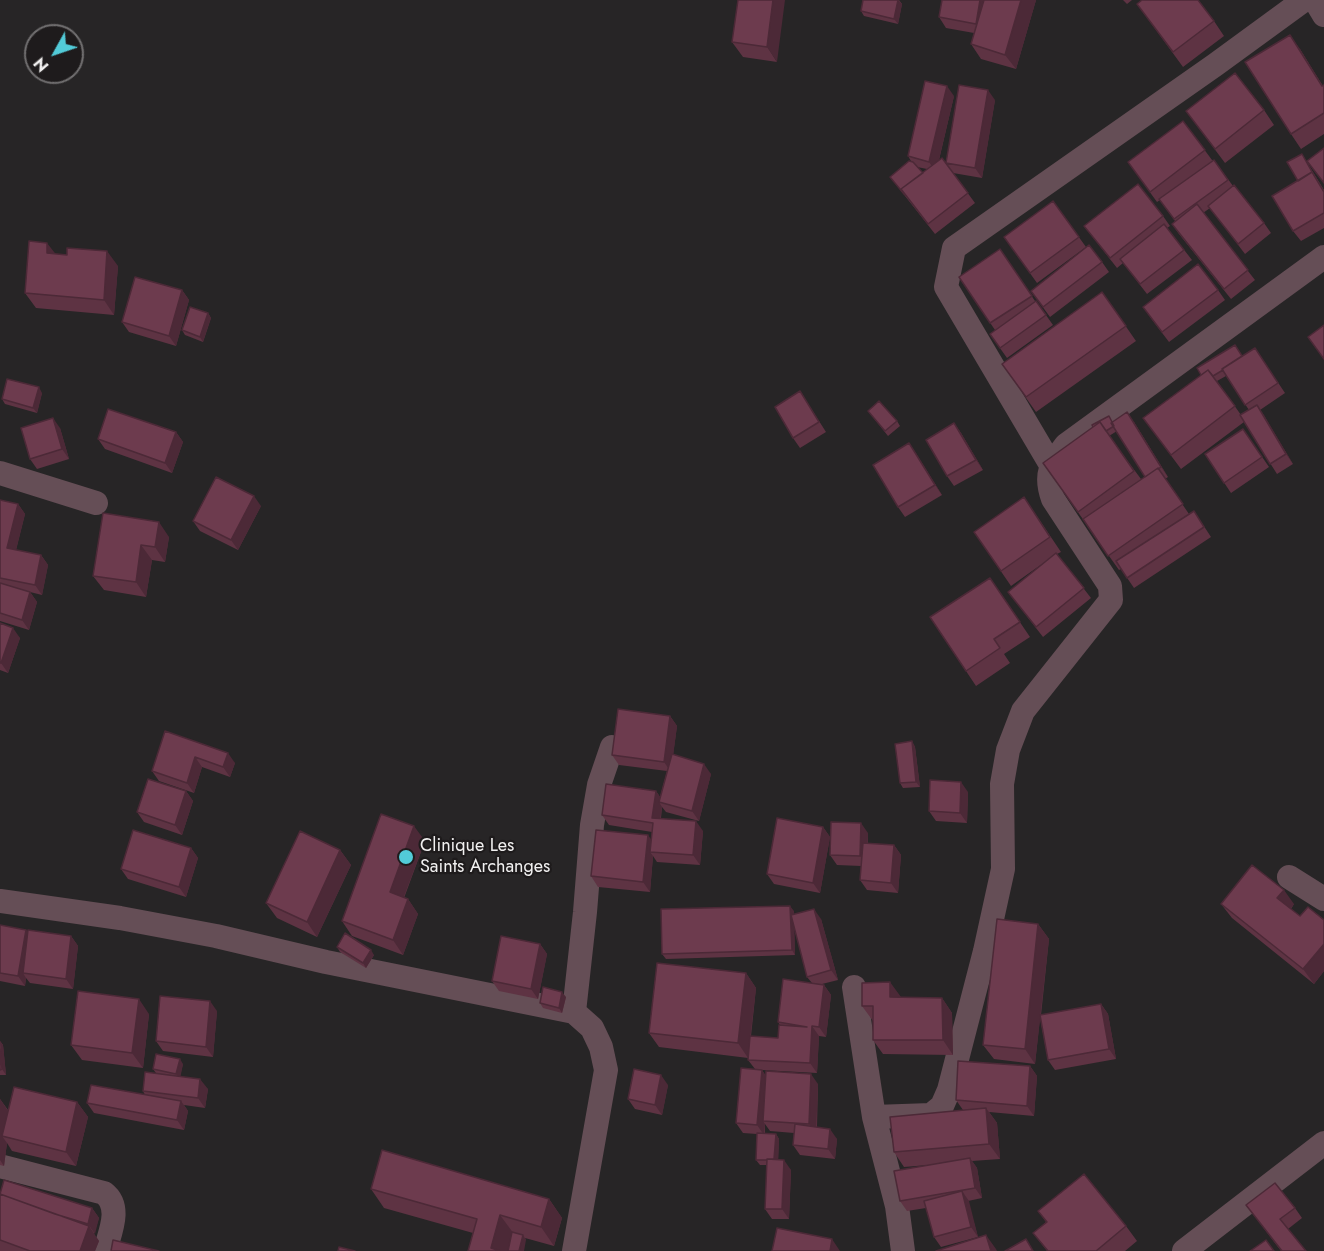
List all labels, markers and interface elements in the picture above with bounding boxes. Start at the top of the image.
north arrow [24,24,84,84]
text: N [28,52,54,77]
place label: Clinique Les Saints Archanges [420,836,550,878]
marker: Clinique Les Saints Archanges [397,848,415,866]

